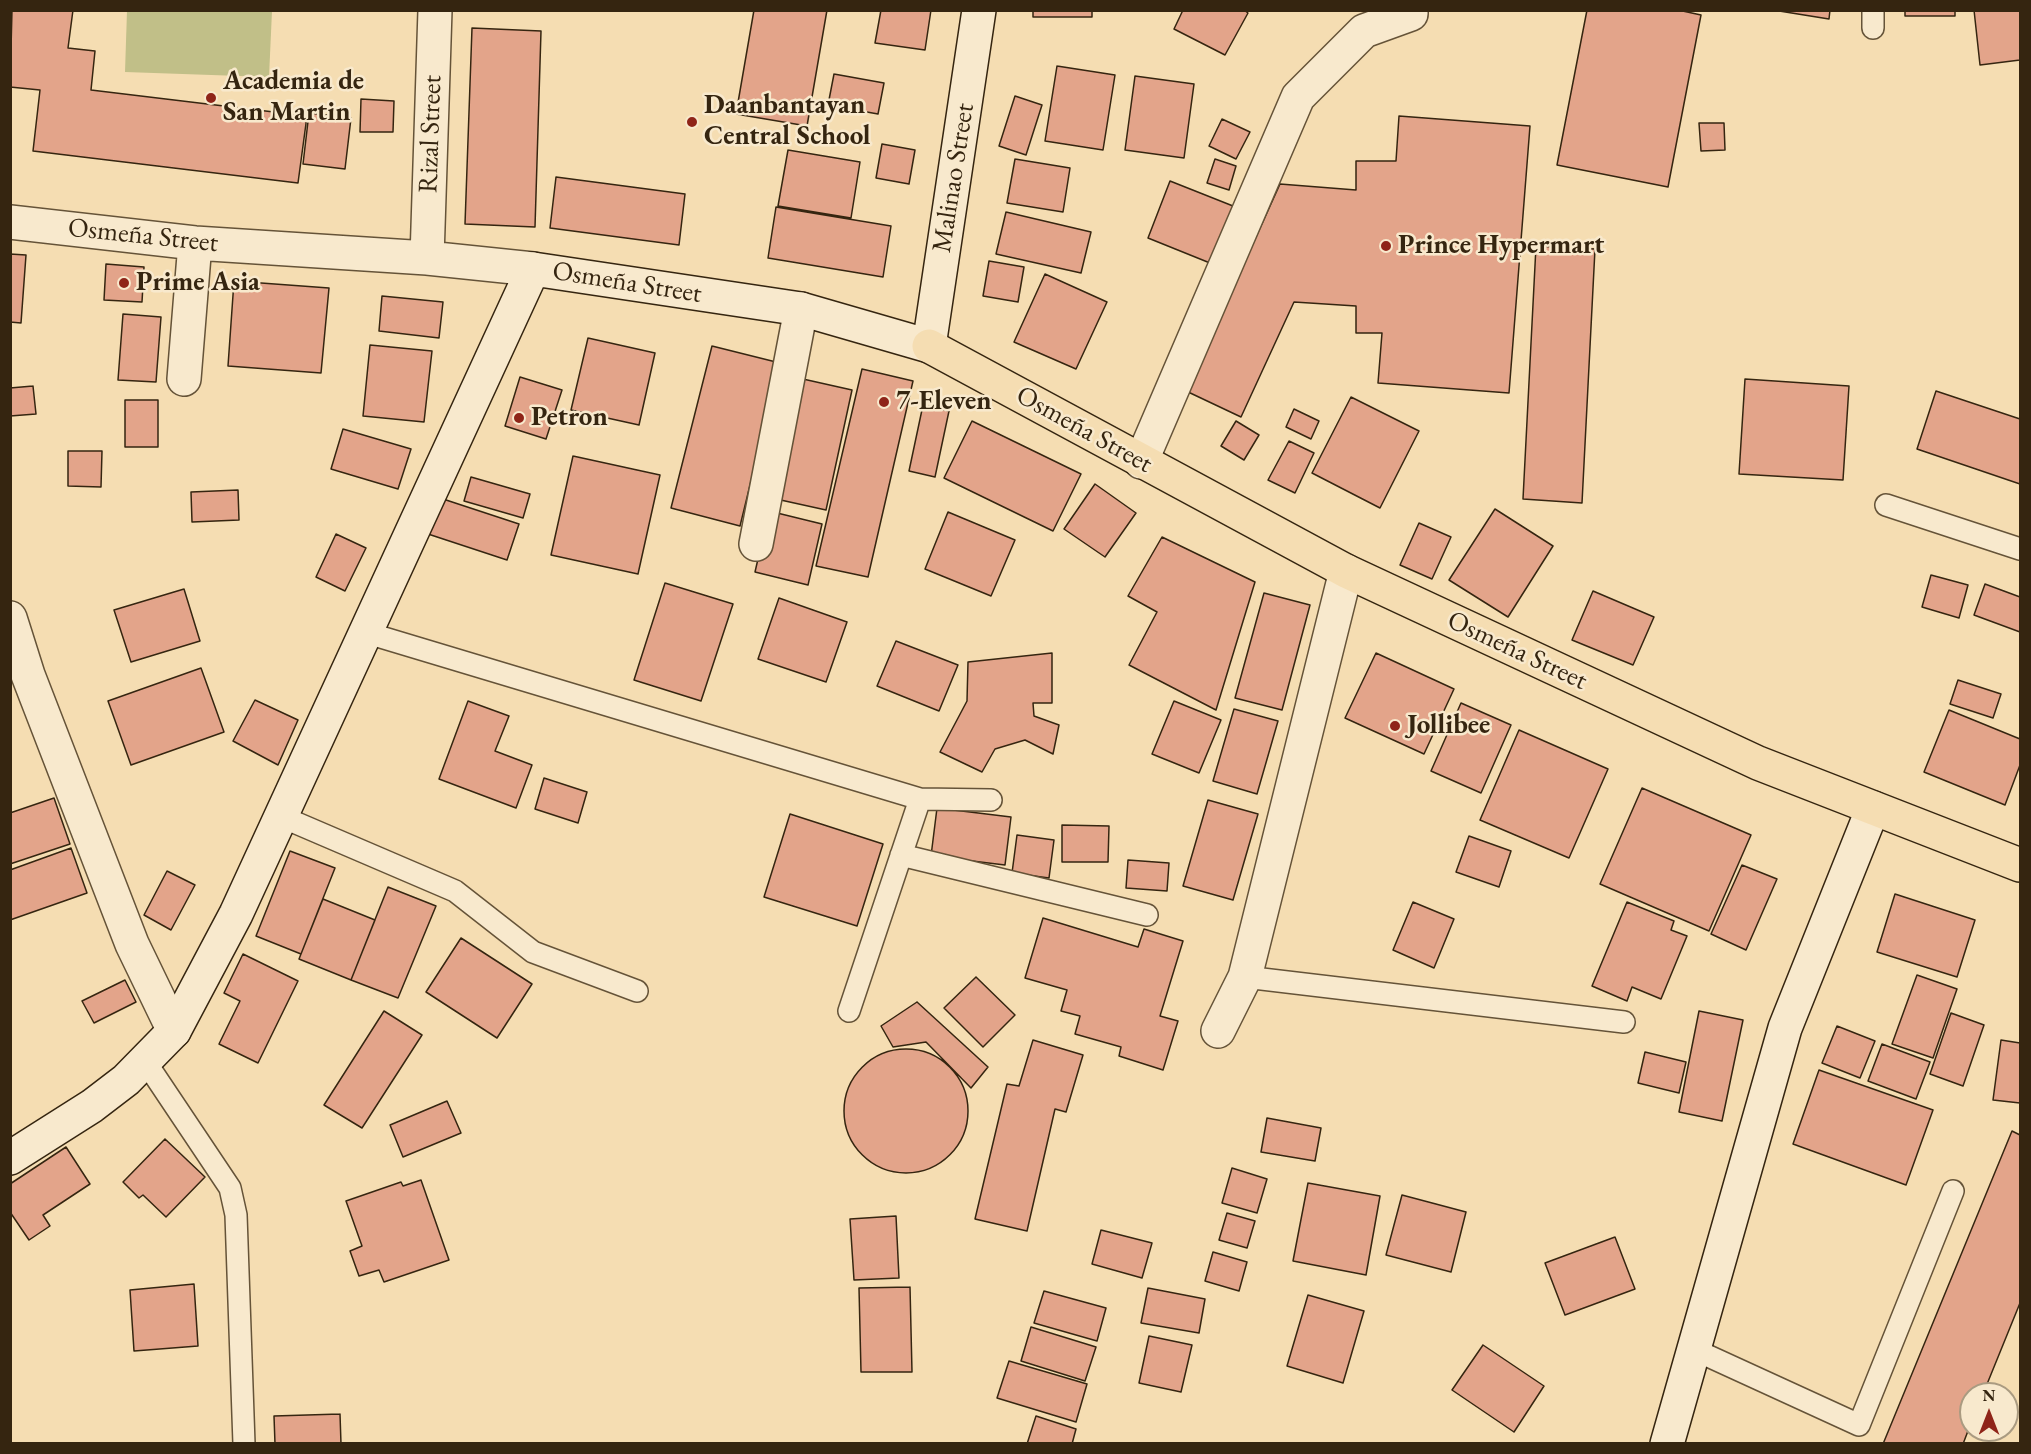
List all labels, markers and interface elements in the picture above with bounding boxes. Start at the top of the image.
place label: Academia de San Martin [223,66,364,129]
street label: Rizal Street [413,74,449,194]
place label: Daanbantayan Central School [704,90,871,153]
marker: Academia de San Martin [204,91,218,105]
street label: Malinao Street [926,101,982,255]
marker: Daanbantayan Central School [685,115,699,129]
street label: Osmeña Street [66,212,220,260]
place label: Prince Hypermart [1398,230,1604,262]
marker: Prince Hypermart [1379,239,1393,253]
street label: Osmeña Street [550,255,704,311]
place label: Prime Asia [136,267,260,299]
marker: Prime Asia [117,276,131,290]
street label: Osmeña Street [1010,379,1158,481]
place label: 7-Eleven [896,386,992,418]
marker: 7-Eleven [877,395,891,409]
place label: Petron [531,402,608,434]
marker: Petron [512,411,526,425]
street label: Osmeña Street [1442,604,1592,698]
place label: Jollibee [1407,710,1490,742]
marker: Jollibee [1388,719,1402,733]
north arrow [1959,1382,2019,1442]
text: N [1983,1385,1995,1406]

